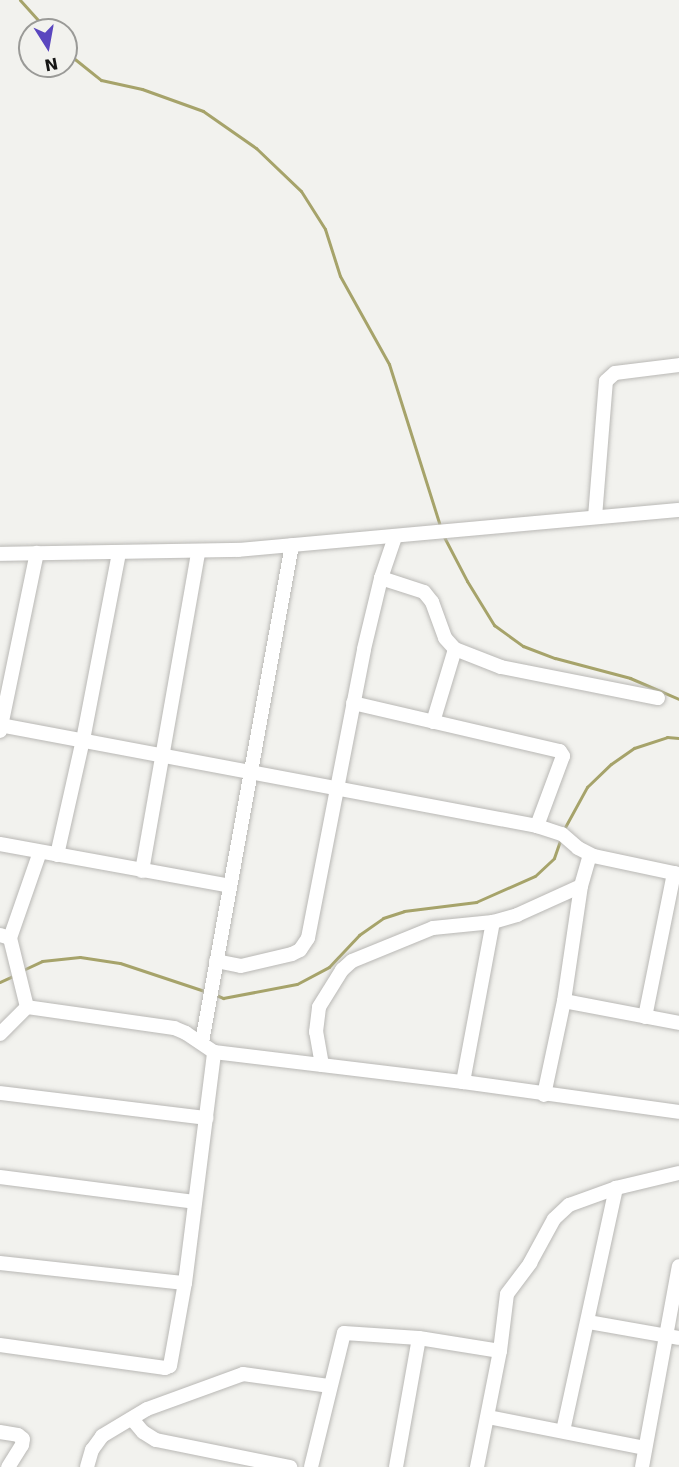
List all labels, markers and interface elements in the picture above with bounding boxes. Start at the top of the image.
north arrow [18,18,78,78]
text: N [43,54,60,75]

